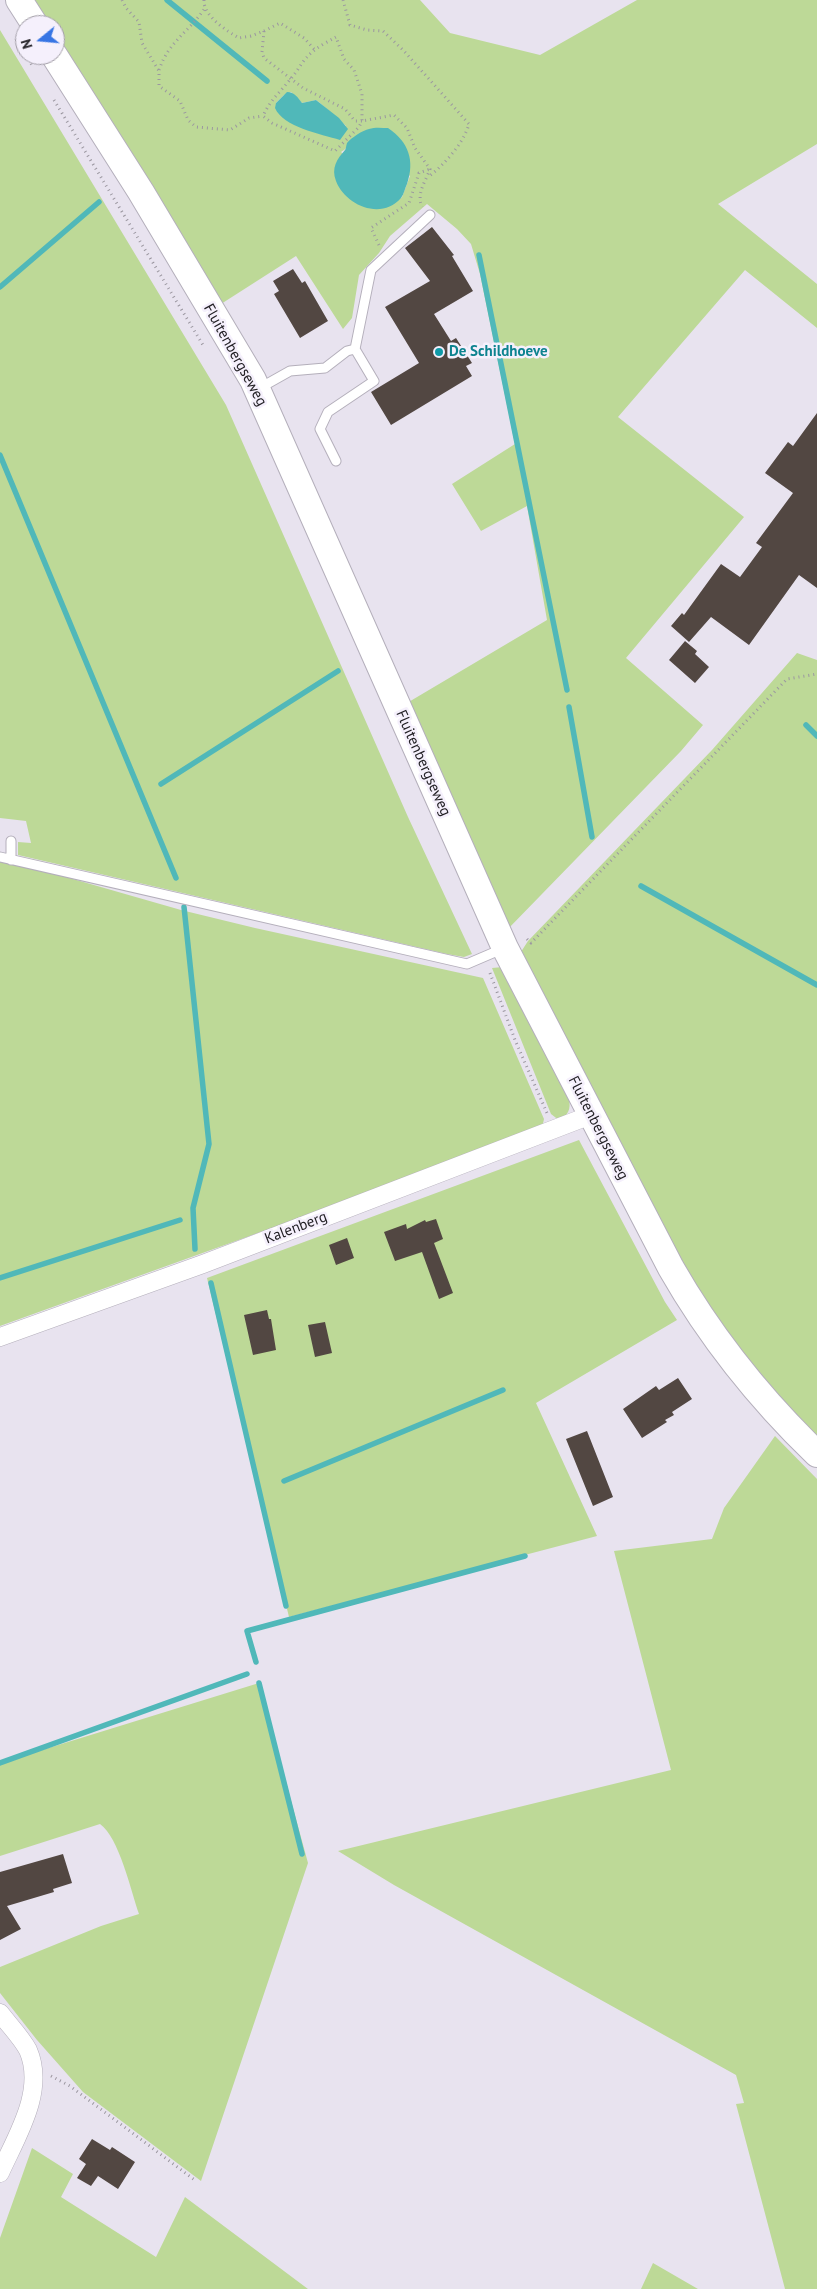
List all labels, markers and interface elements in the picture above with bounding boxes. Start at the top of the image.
north arrow [15,15,65,65]
text: N [17,37,37,51]
street label: Fluitenbergseweg [199,301,271,409]
place label: De Schildhoeve [449,343,548,361]
marker: De Schildhoeve [433,346,445,358]
street label: Fluitenbergseweg [392,707,454,819]
street label: Fluitenbergseweg [564,1073,632,1183]
street label: Kalenberg [262,1208,330,1248]

